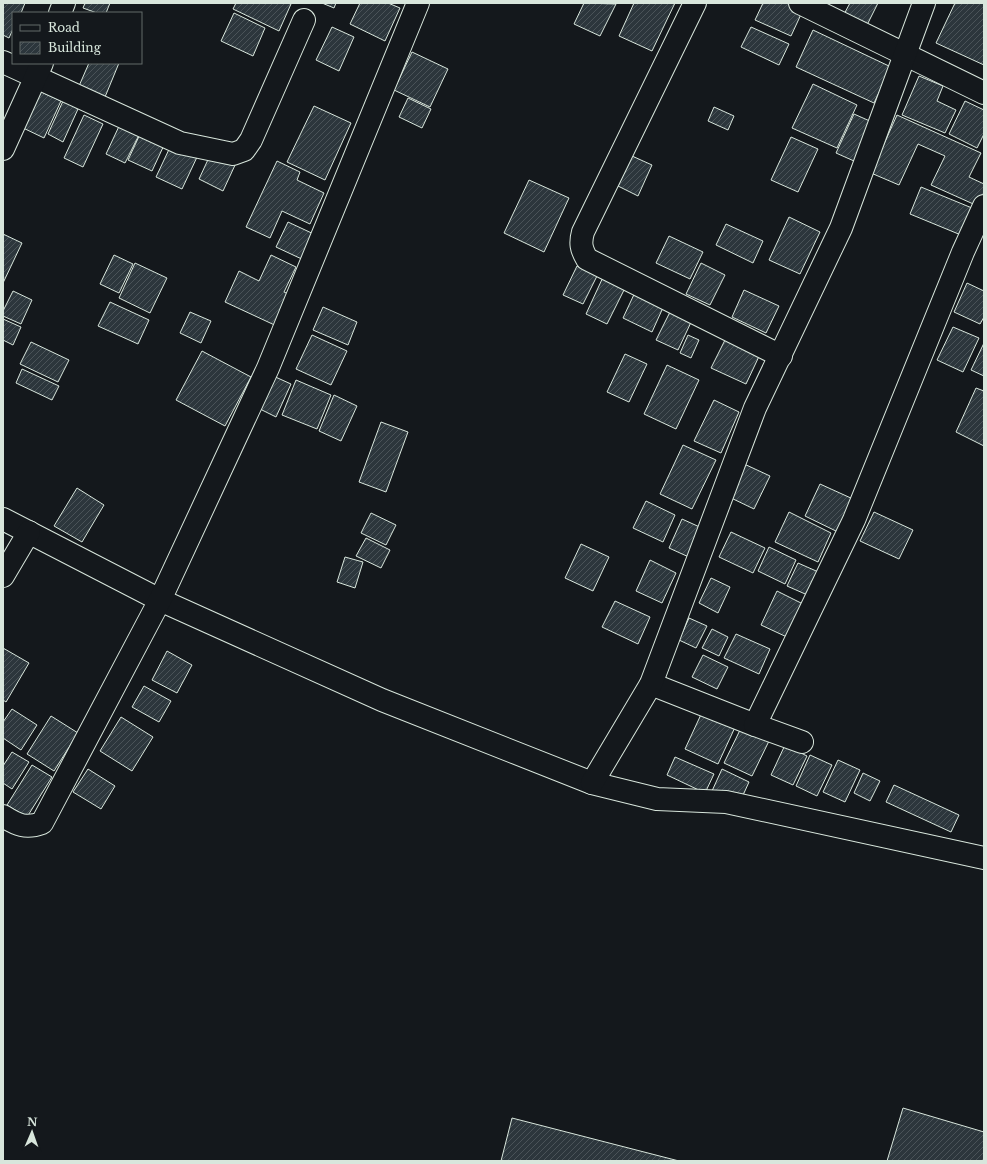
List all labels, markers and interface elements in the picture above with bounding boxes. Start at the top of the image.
legend [12,12,142,64]
text: Road [48,20,80,35]
text: Building [48,40,102,55]
north arrow [12,1112,52,1152]
text: N [27,1115,38,1129]

